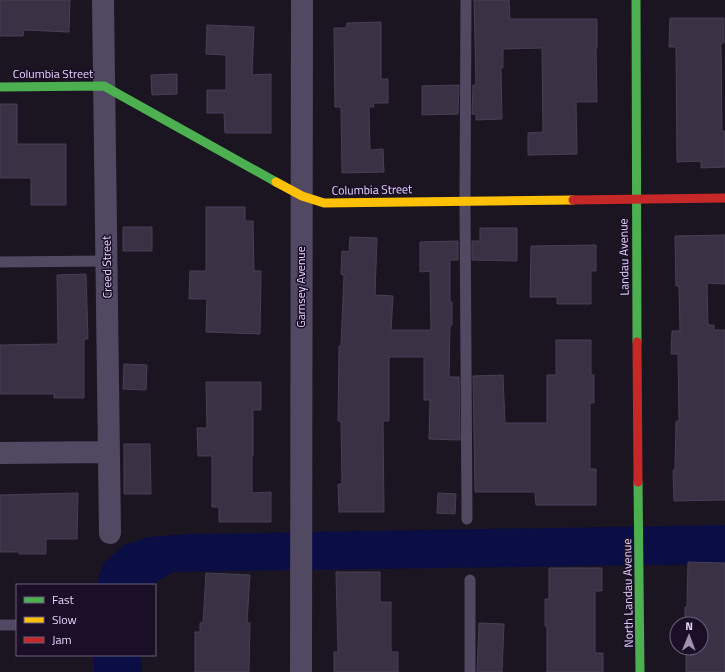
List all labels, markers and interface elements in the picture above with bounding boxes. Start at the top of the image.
street label: Columbia Street [13,64,94,83]
street label: Columbia Street [332,179,413,200]
street label: Landau Avenue [613,218,634,296]
street label: Creed Street [96,235,117,298]
street label: Garnsey Avenue [291,246,310,328]
street label: North Landau Avenue [617,538,638,648]
legend [16,584,156,656]
text: Fast [52,590,75,609]
text: Slow [52,610,77,629]
north arrow [669,616,709,656]
text: N [685,618,693,634]
text: Jam [52,630,72,649]

